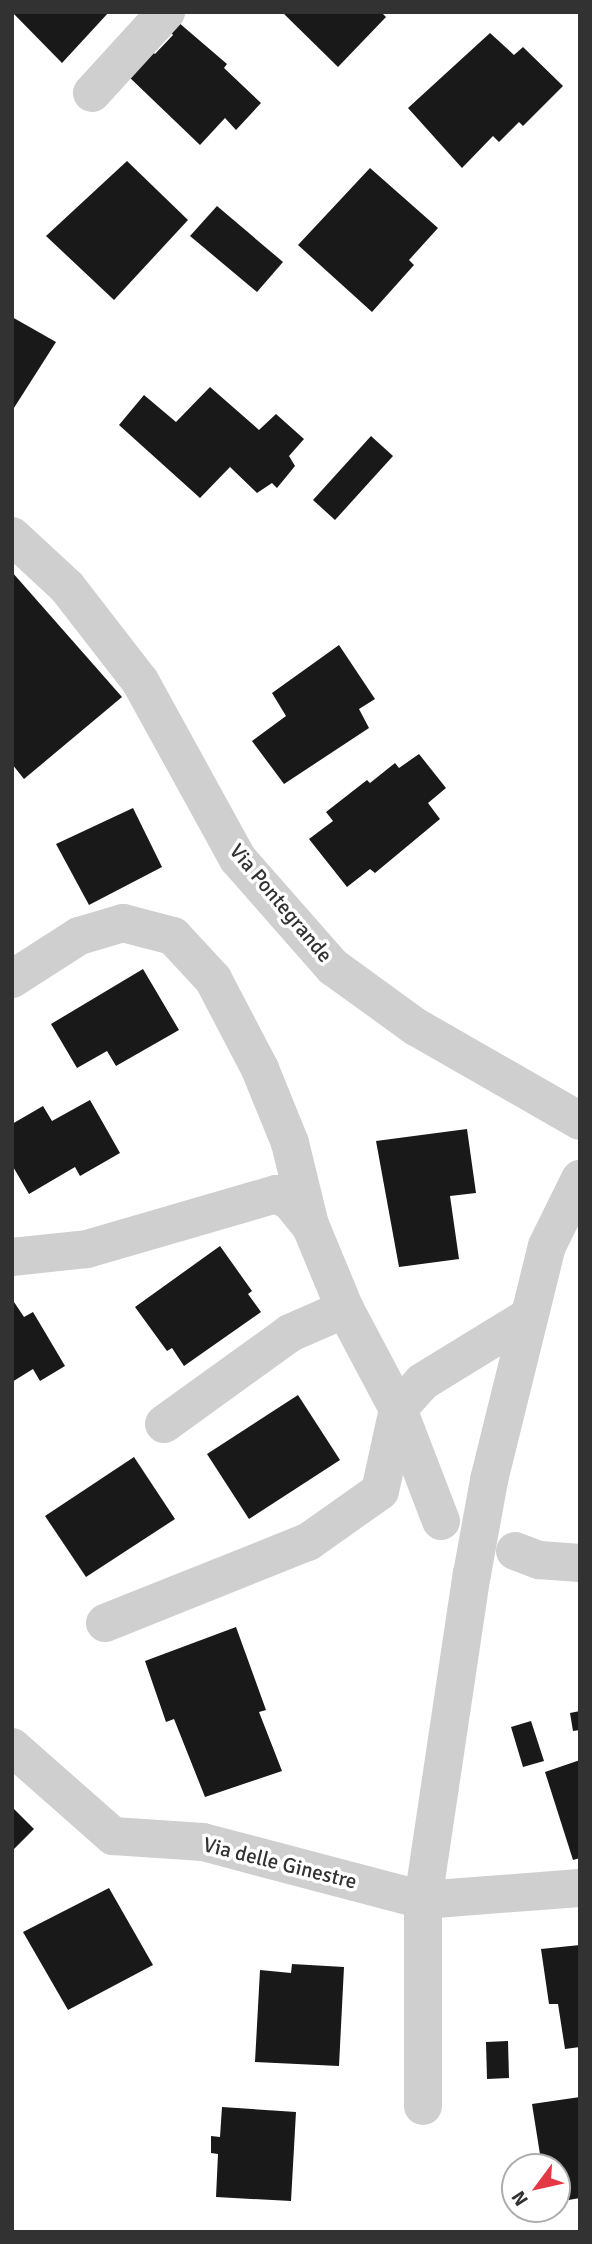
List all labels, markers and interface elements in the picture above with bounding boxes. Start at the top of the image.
street label: Via Pontegrande [224,839,338,967]
street label: Via delle Ginestre [201,1832,359,1894]
north arrow [501,2153,571,2223]
text: N [506,2186,534,2210]

